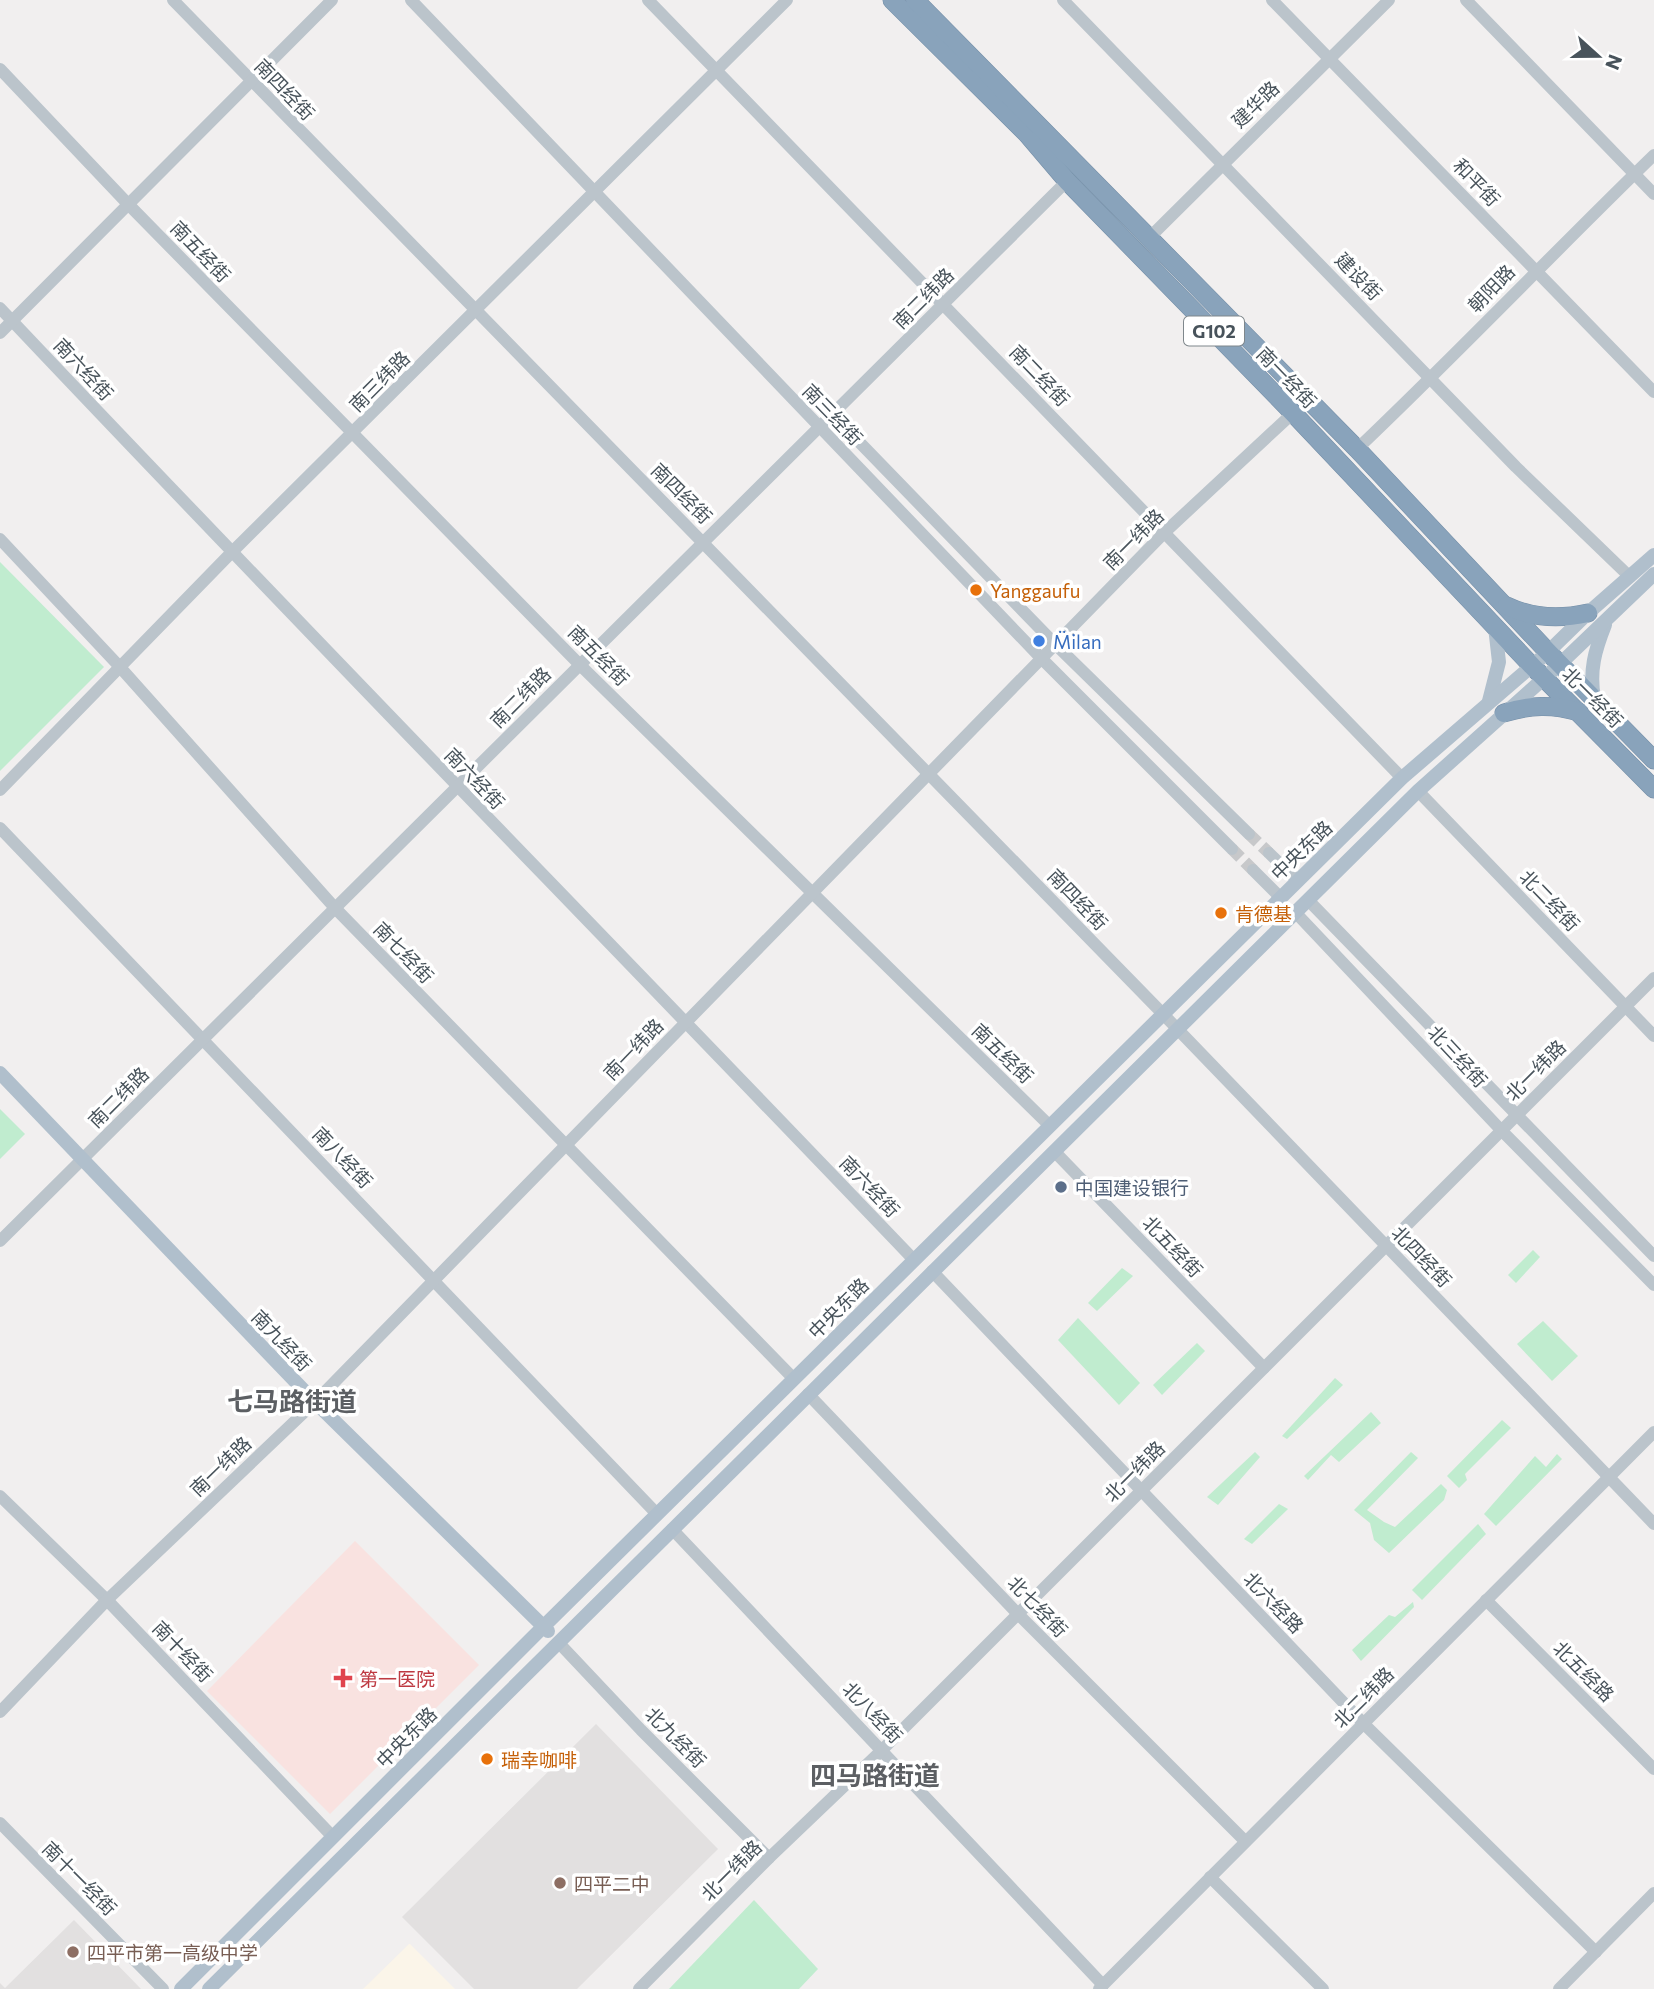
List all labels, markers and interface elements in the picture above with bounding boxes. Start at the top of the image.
north arrow [1563,21,1633,91]
text: N [1601,51,1628,73]
street label: 南四经街 [250,54,320,124]
street label: 建华路 [1227,76,1283,132]
street label: 和平街 [1449,154,1505,210]
street label: 南五经街 [166,216,236,286]
street label: 建设街 [1331,248,1387,304]
street label: 朝阳路 [1463,260,1519,316]
street label: 南二纬路 [888,263,958,333]
road number: G102 [1184,316,1244,346]
street label: 南六经街 [50,333,118,405]
street label: 南二经街 [1005,340,1075,410]
street label: 南一经街 [1252,342,1322,412]
street label: 南三纬路 [344,346,414,416]
street label: 南三经街 [798,379,868,449]
street label: 南四经街 [647,458,717,528]
street label: 南一纬路 [1098,504,1168,574]
place label: Yanggaufu [990,579,1080,602]
marker: Yanggaufu [968,582,984,598]
street label: 南五经街 [564,620,634,690]
place label: M̈ilan [1053,630,1102,653]
marker: M̈ilan [1031,633,1047,649]
street label: 南二纬路 [485,662,555,732]
street label: 北一经街 [1558,662,1628,732]
street label: 南六经街 [440,743,510,813]
street label: 中央东路 [1266,815,1336,885]
street label: 南四经街 [1043,864,1113,934]
street label: 北二经街 [1515,865,1585,935]
place label: 肯德基 [1235,902,1292,925]
marker: 肯德基 [1213,905,1229,921]
street label: 南七经街 [369,917,439,987]
street label: 南一纬路 [598,1014,668,1084]
street label: 南五经街 [968,1018,1038,1088]
street label: 北三经街 [1424,1020,1492,1092]
street label: 北一纬路 [1500,1035,1570,1105]
street label: 南二纬路 [83,1062,153,1132]
street label: 南八经街 [308,1122,378,1192]
street label: 南六经街 [835,1151,905,1221]
place label: 中国建设银行 [1075,1176,1189,1199]
marker: 中国建设银行 [1053,1179,1069,1195]
street label: 北五经街 [1138,1211,1208,1281]
street label: 北四经街 [1387,1221,1457,1291]
street label: 中央东路 [803,1273,873,1343]
street label: 南九经街 [247,1305,317,1375]
district label: 七马路街道 [227,1385,357,1416]
street label: 南一纬路 [185,1431,255,1501]
street label: 北一纬路 [1099,1436,1169,1506]
street label: 北六经路 [1239,1567,1309,1637]
street label: 北七经街 [1003,1571,1073,1641]
street label: 南十经街 [148,1616,218,1686]
street label: 北五经路 [1549,1636,1619,1706]
street label: 北二纬路 [1328,1662,1398,1732]
place label: 第一医院 [359,1667,435,1690]
marker: 第一医院 [333,1668,353,1688]
street label: 北八经街 [838,1677,908,1747]
street label: 中央东路 [371,1702,441,1772]
street label: 北九经街 [641,1702,711,1772]
place label: 瑞幸咖啡 [501,1748,577,1771]
marker: 瑞幸咖啡 [479,1751,495,1767]
district label: 四马路街道 [810,1759,940,1790]
street label: 北一纬路 [696,1835,766,1905]
street label: 南十一经街 [38,1836,122,1920]
place label: 四平二中 [574,1872,650,1895]
marker: 四平二中 [552,1875,568,1891]
place label: 四平市第一高级中学 [87,1941,258,1964]
marker: 四平市第一高级中学 [65,1944,81,1960]

